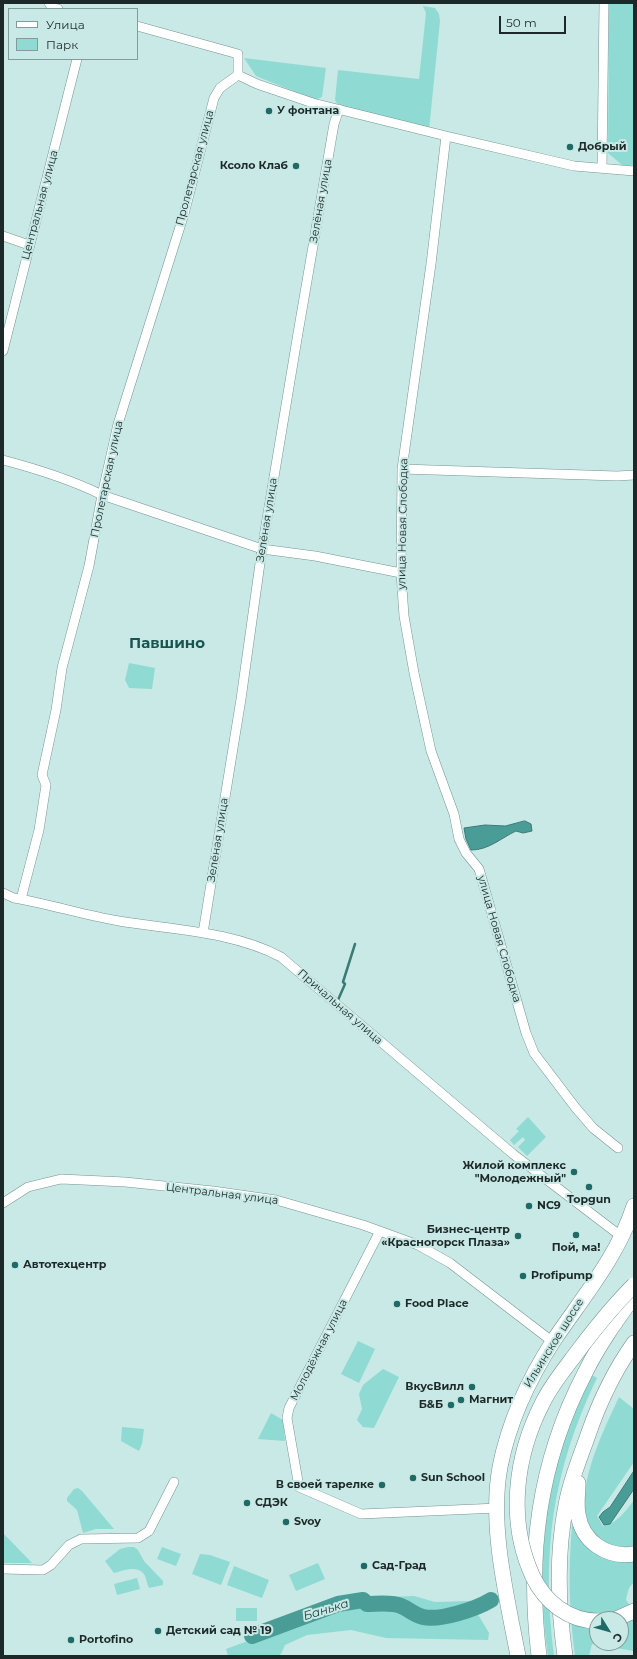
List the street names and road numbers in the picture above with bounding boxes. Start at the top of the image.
street label: Пролетарская улица [173,109,217,227]
street label: Центральная улица [19,149,61,261]
street label: Зелёная улица [307,158,335,244]
street label: Пролетарская улица [88,419,126,539]
street label: улица Новая Слободка [395,458,411,590]
street label: Зелёная улица [254,477,280,563]
street label: Зелёная улица [205,797,231,883]
street label: улица Новая Слободка [475,874,523,1004]
street label: Причальная улица [295,967,385,1047]
street label: Центральная улица [165,1181,279,1207]
street label: Ильинское шоссе [521,1296,587,1390]
street label: Молодёжная улица [288,1297,350,1403]

